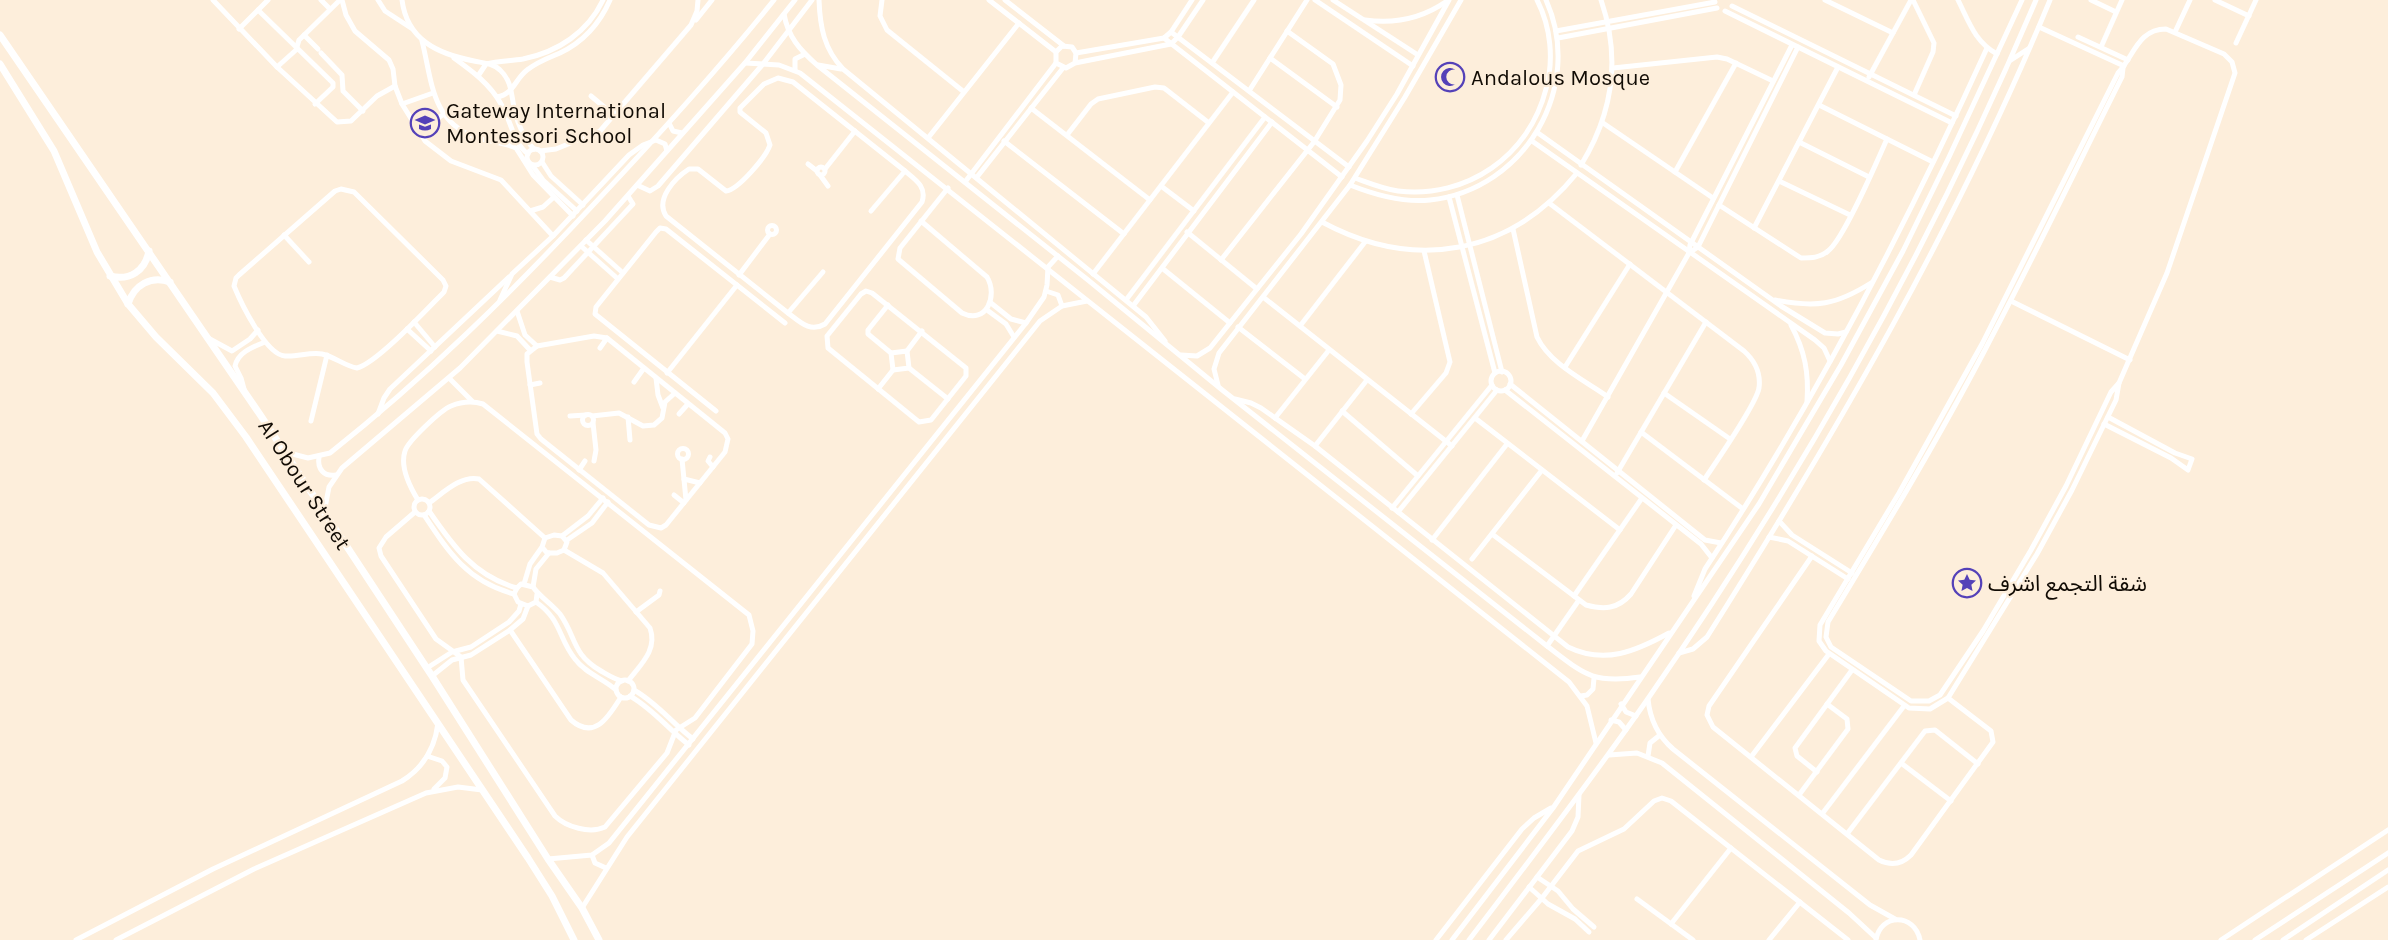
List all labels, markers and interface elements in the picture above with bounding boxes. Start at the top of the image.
mosque icon: Andalous Mosque [1434,61,1466,93]
place label: Andalous Mosque [1471,65,1650,91]
place label: Gateway International Montessori School [446,98,666,149]
school or university icon: Gateway International Montessori School [409,107,441,139]
street label: Al Obour Street [252,414,356,555]
place icon: شقة التجمع اشرف [1951,567,1983,599]
place label: شقة التجمع اشرف [1988,571,2147,600]

